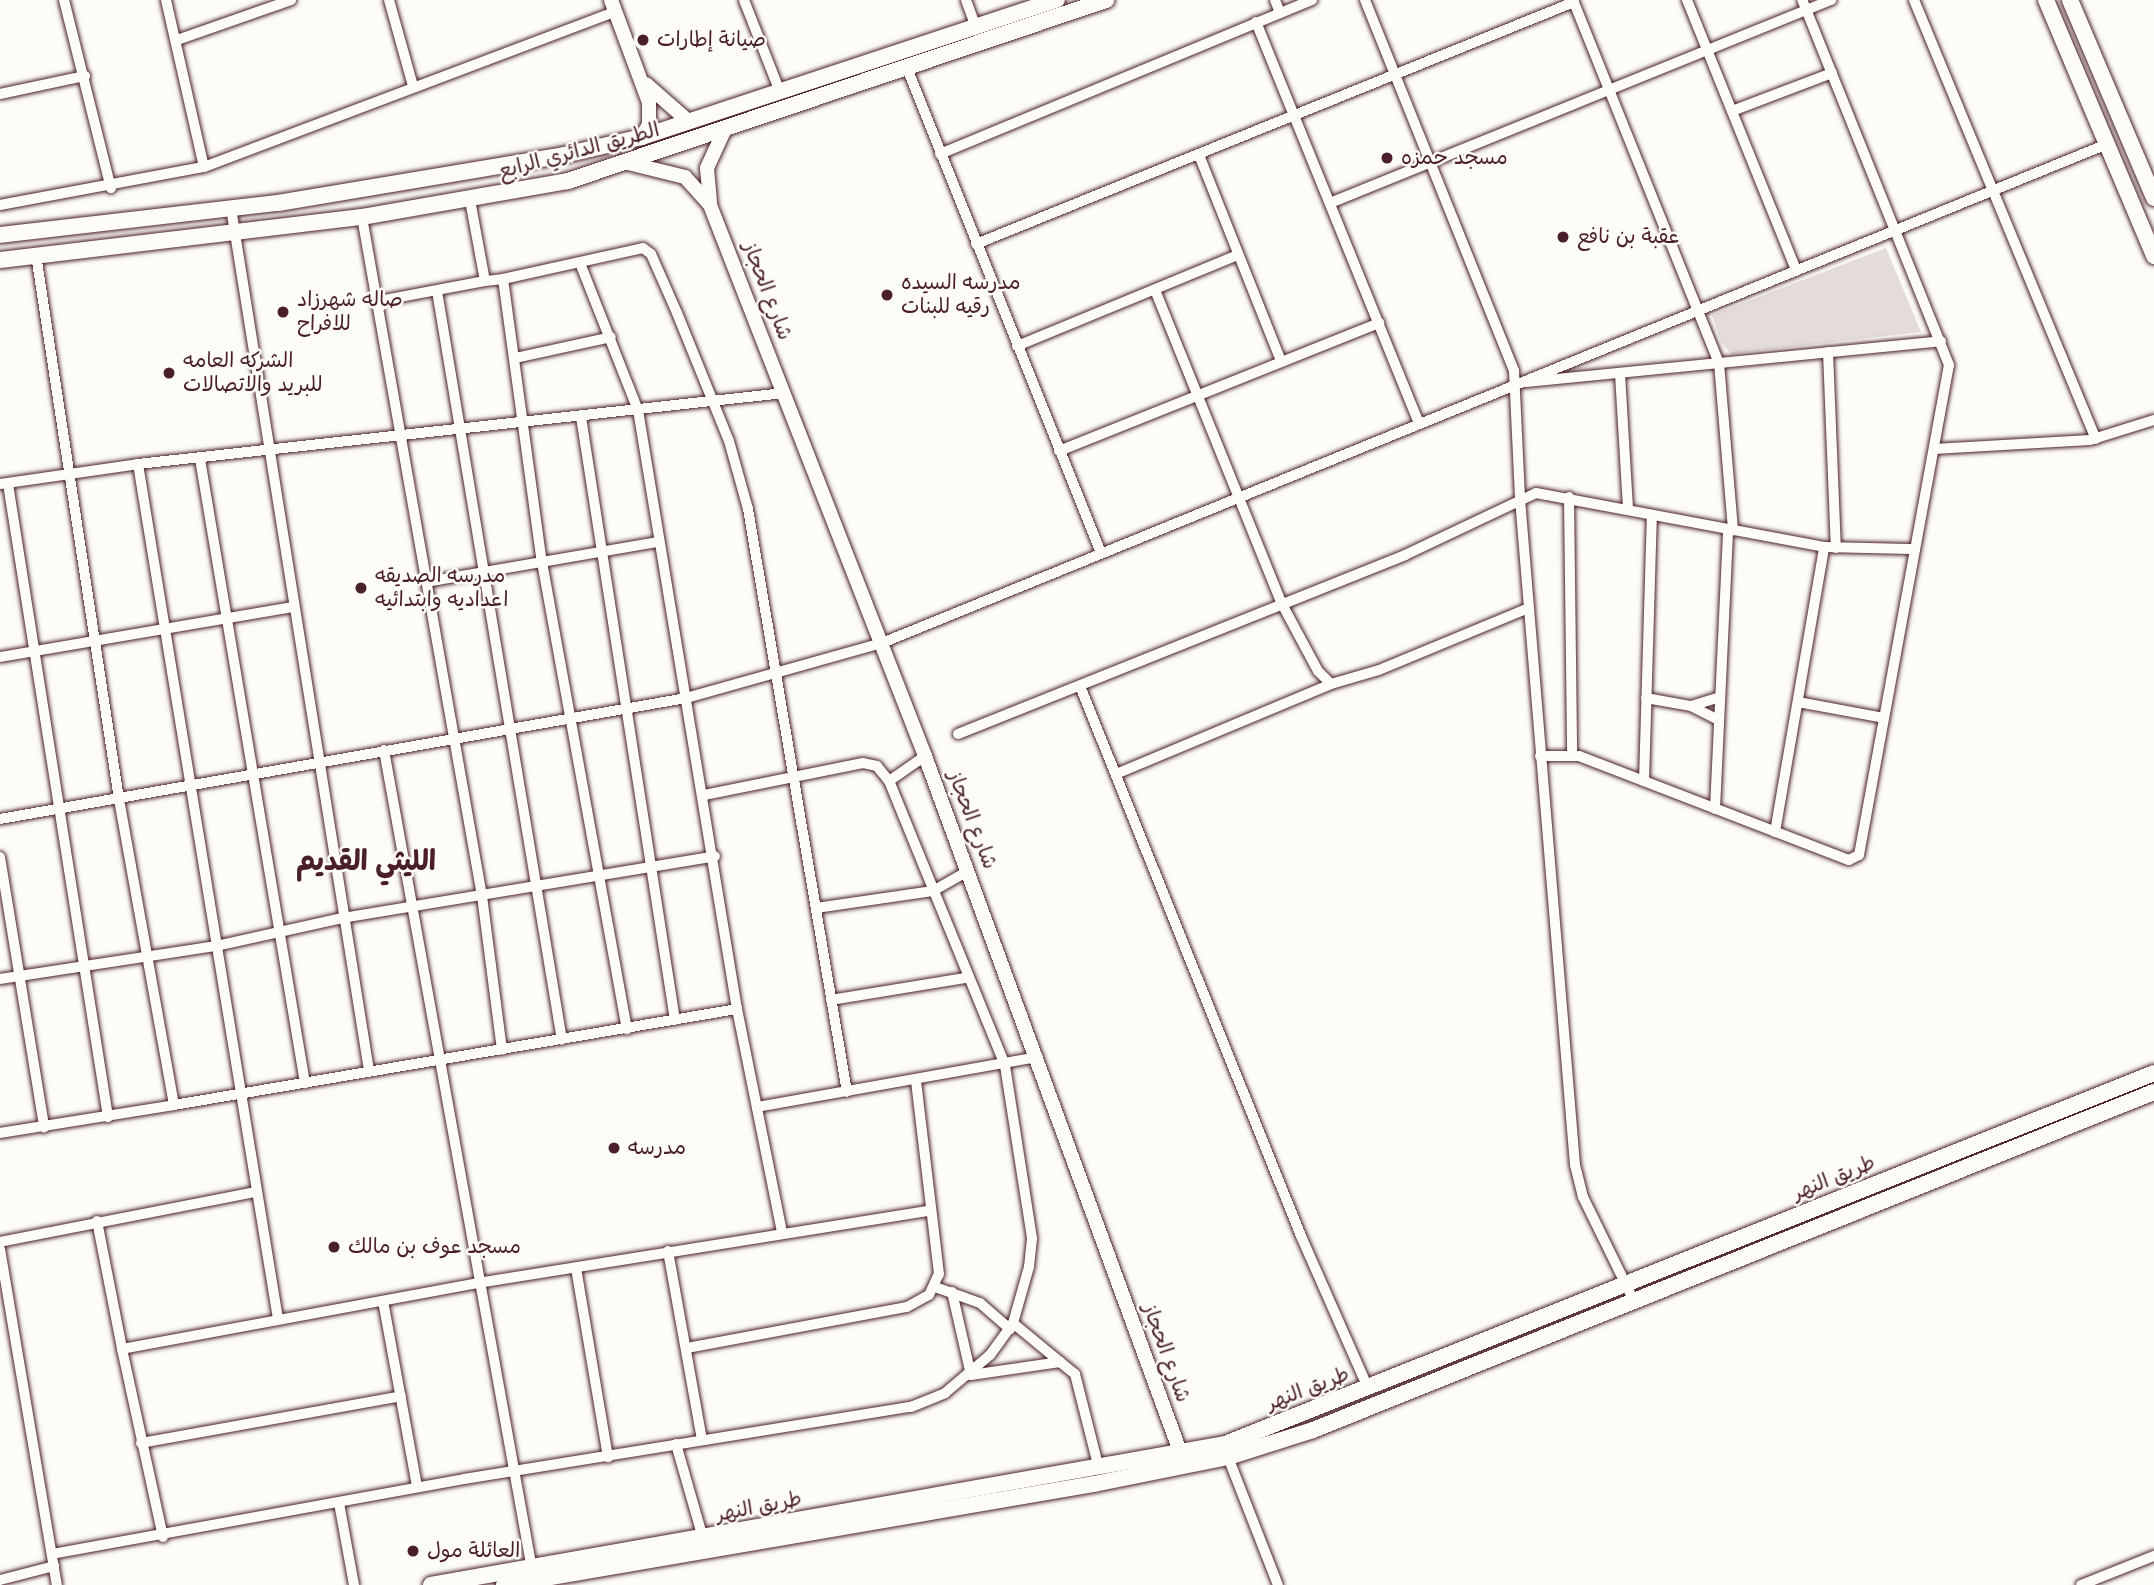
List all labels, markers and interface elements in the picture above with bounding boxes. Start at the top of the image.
place label: صيانة إطارات [657,27,766,53]
marker: صيانة إطارات [635,32,651,48]
street label: الطريق الدائري الرابع [496,117,662,185]
place label: مسجد حمزه [1401,145,1508,171]
marker: مسجد حمزه [1379,150,1395,166]
place label: عقبة بن نافع [1577,224,1679,250]
marker: عقبة بن نافع [1555,229,1571,245]
street label: شارع الحجاز [737,238,797,344]
place label: مدرسه السيده رقيه للبنات [901,270,1021,320]
place label: صاله شهرزاد للافراح [297,287,403,337]
marker: مدرسه السيده رقيه للبنات [879,287,895,303]
marker: صاله شهرزاد للافراح [275,304,291,320]
place label: الشركه العامه للبريد والاتصالات [183,348,323,398]
marker: الشركه العامه للبريد والاتصالات [161,365,177,381]
place label: مدرسه الصديقه اعداديه وابتدائيه [375,563,508,613]
marker: مدرسه الصديقه اعداديه وابتدائيه [353,580,369,596]
street label: شارع الحجاز [942,767,1002,873]
district label: الليثي القديم [296,845,436,879]
place label: مدرسه [628,1135,686,1161]
marker: مدرسه [606,1140,622,1156]
street label: طريق النهر [1789,1150,1879,1206]
place label: مسجد عوف بن مالك [348,1234,521,1260]
marker: مسجد عوف بن مالك [326,1239,342,1255]
street label: شارع الحجاز [1137,1300,1195,1406]
street label: طريق النهر [1263,1362,1353,1416]
street label: طريق النهر [714,1486,804,1528]
place label: العائلة مول [427,1538,520,1564]
marker: العائلة مول [405,1543,421,1559]

